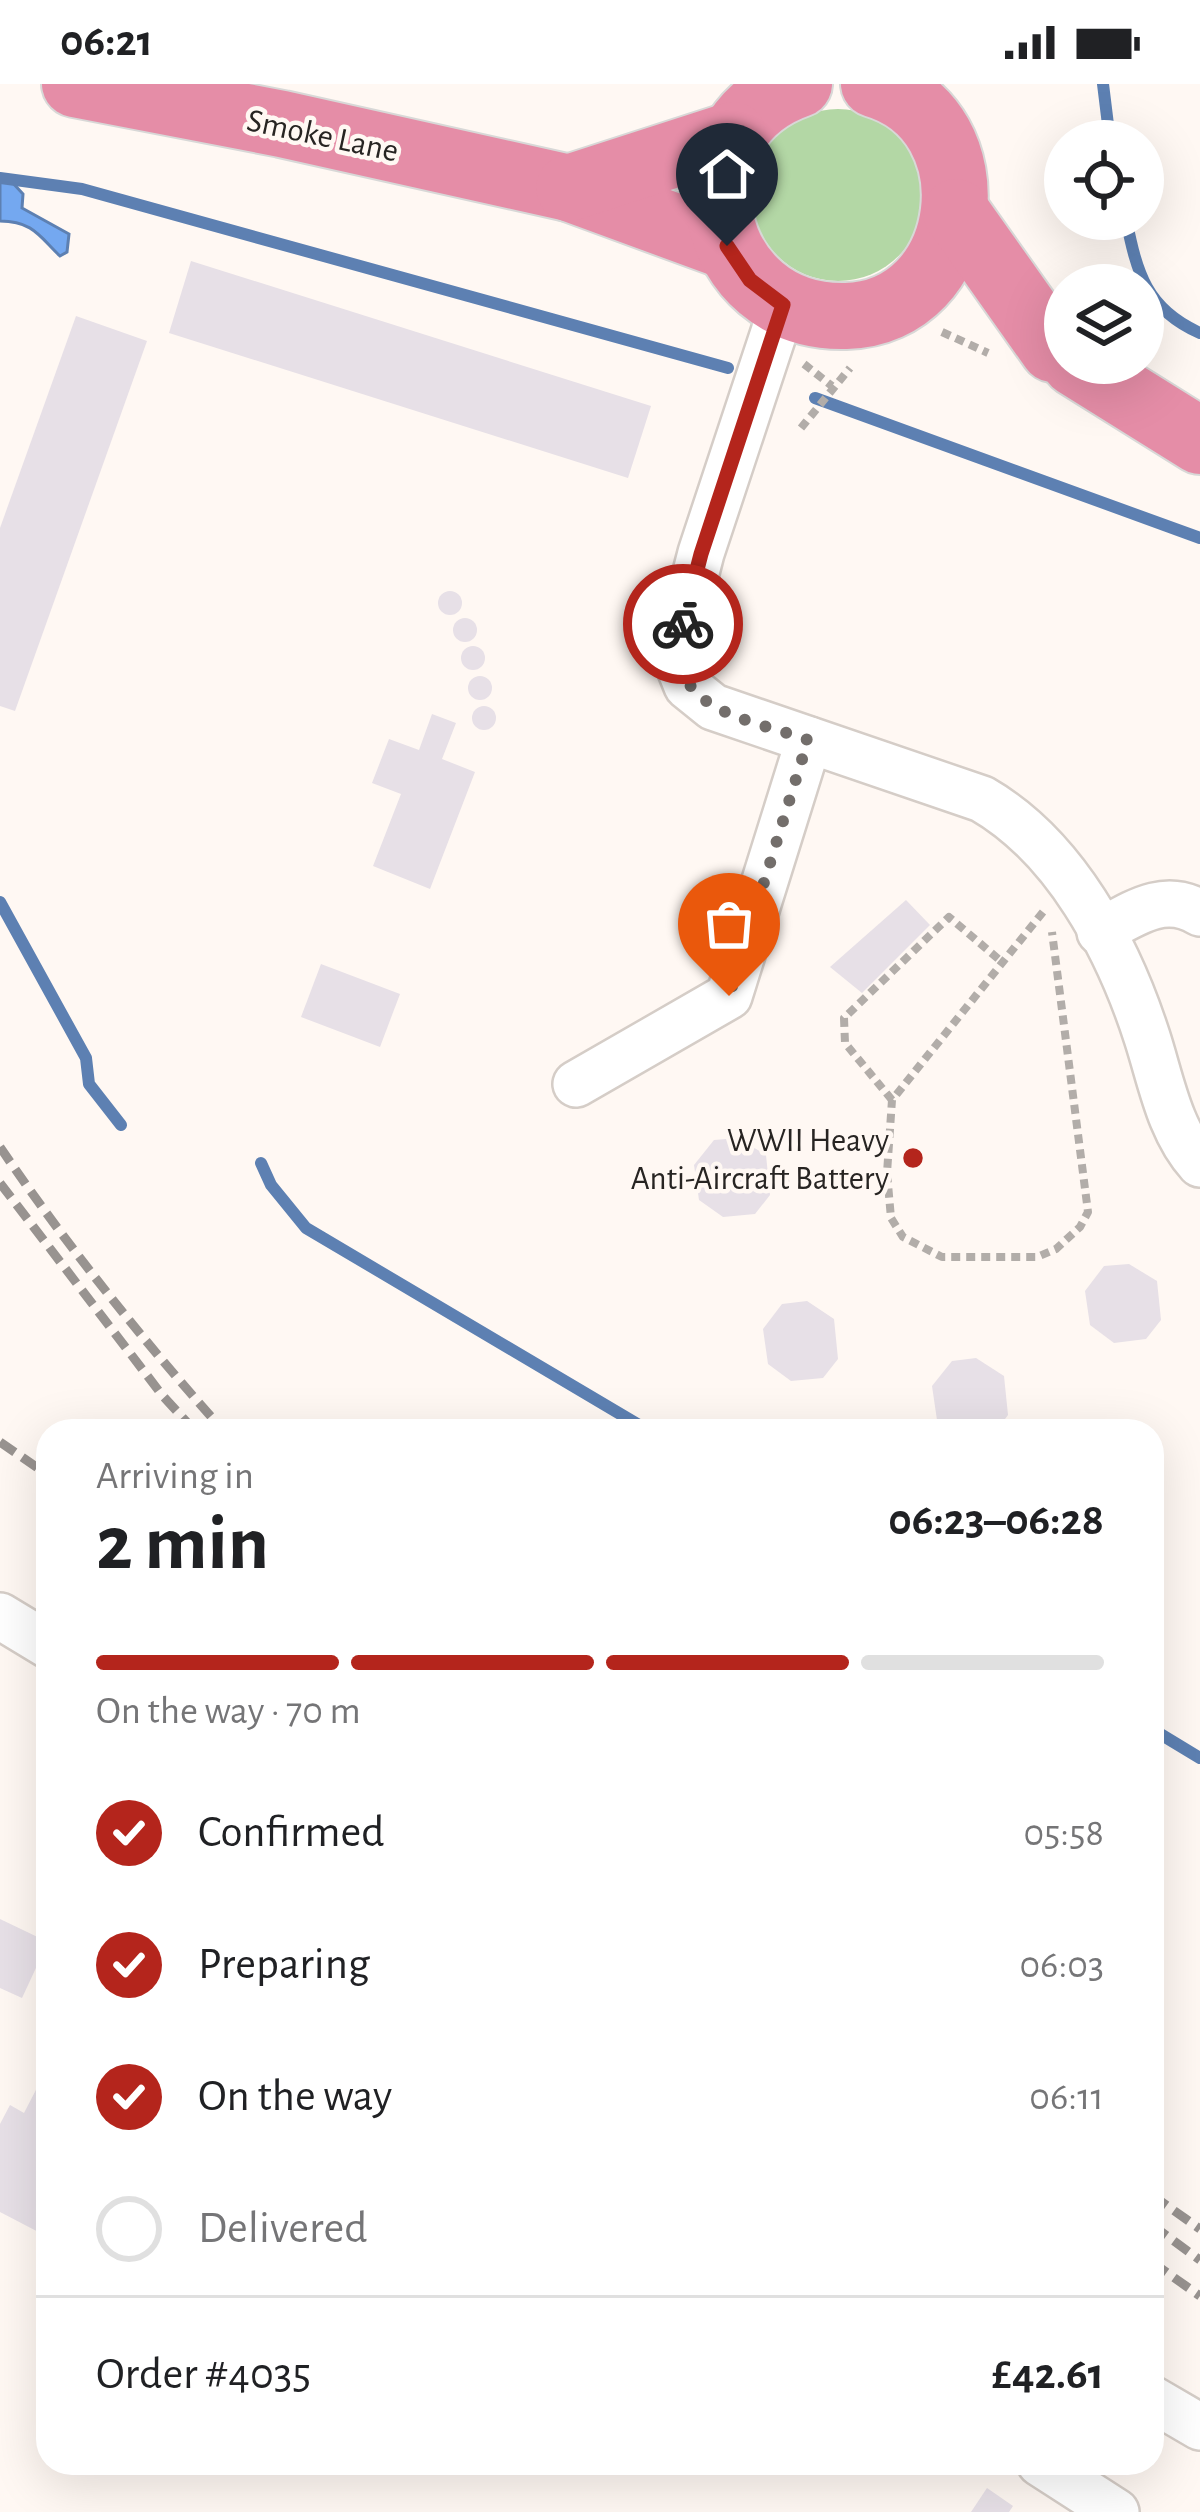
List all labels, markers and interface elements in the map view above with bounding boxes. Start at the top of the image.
text: 06:21 [60,19,153,64]
street label: Smoke Lane [244,104,401,169]
map controls [1044,120,1164,384]
button: locate [1044,120,1164,240]
pin [676,123,778,246]
icon: home [694,141,760,207]
button: layers [1044,264,1164,384]
courier [623,564,743,684]
icon: bike [650,591,716,657]
pin [678,873,780,996]
icon: bag [696,891,762,957]
place label: WWII Heavy Anti-Aircraft Battery [631,1125,889,1196]
marker: WWII Heavy Anti-Aircraft Battery [900,1145,926,1171]
text: Arriving in [96,1457,254,1496]
text: 06:23–06:28 [888,1498,1104,1543]
text: 2 min [96,1506,269,1584]
text: On the way · 70 m [96,1692,361,1731]
icon: check [96,1800,162,1866]
text: Confirmed [198,1810,384,1855]
text: 05:58 [1023,1814,1104,1853]
icon: check [96,1932,162,1998]
text: Preparing [198,1942,370,1987]
text: 06:03 [1019,1946,1104,1985]
icon: check [96,2064,162,2130]
text: On the way [198,2074,392,2119]
text: 06:11 [1029,2078,1104,2117]
text: Delivered [198,2206,367,2251]
text: Order #4035 [96,2352,311,2397]
text: £42.61 [992,2352,1104,2397]

